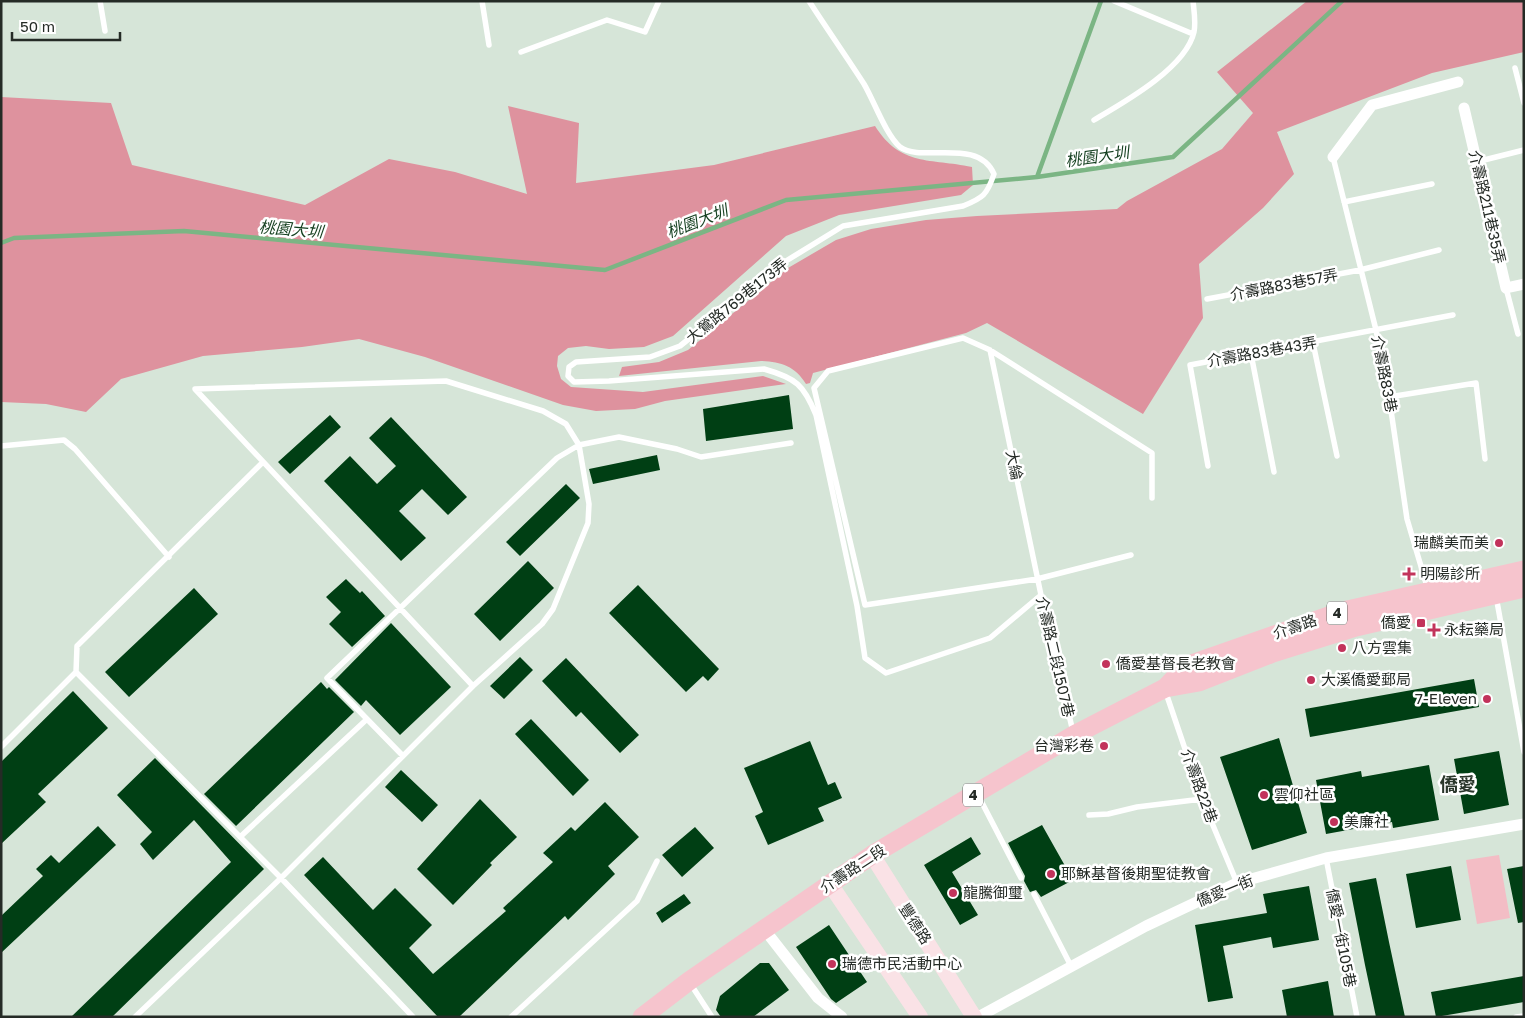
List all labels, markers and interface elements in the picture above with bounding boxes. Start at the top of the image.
scale bar [12,10,120,42]
text: 50 m [20,17,55,35]
water label: 桃園大圳 [1064,141,1132,170]
street label: 介壽路211巷35弄 [1466,148,1510,265]
water label: 桃園大圳 [664,199,732,242]
water label: 桃園大圳 [258,216,326,242]
street label: 大鶯路769巷173弄 [682,254,791,347]
street label: 介壽路83巷57弄 [1228,265,1339,303]
street label: 介壽路83巷43弄 [1206,333,1318,370]
street label: 介壽路83巷 [1369,334,1401,414]
street label: 大綸 [1003,448,1027,481]
place label: 瑞麟美而美 [1414,533,1489,551]
marker: 瑞麟美而美 [1493,537,1505,549]
place label: 明陽診所 [1420,564,1480,582]
marker: 明陽診所 [1402,567,1416,581]
street label: 介壽路二段1507巷 [1033,595,1079,719]
road number: 4 [1327,602,1347,624]
street label: 介壽路 [1270,610,1319,642]
place label: 僑愛 [1381,613,1411,631]
marker: 僑愛 [1415,617,1427,629]
place label: 永耘藥局 [1444,620,1504,638]
marker: 永耘藥局 [1428,624,1440,636]
place label: 八方雲集 [1352,638,1412,656]
marker: 八方雲集 [1336,642,1348,654]
place label: 僑愛基督長老教會 [1116,654,1236,672]
marker: 僑愛基督長老教會 [1100,658,1112,670]
place label: 大溪僑愛郵局 [1321,670,1411,688]
marker: 大溪僑愛郵局 [1305,674,1317,686]
place label: 7-Eleven [1415,689,1477,707]
marker: 7-Eleven [1481,693,1493,705]
place label: 台灣彩卷 [1034,736,1094,754]
marker: 台灣彩卷 [1098,740,1110,752]
street label: 介壽路22巷 [1178,746,1222,825]
district label: 僑愛 [1439,773,1476,795]
road number: 4 [963,784,983,806]
place label: 雲仰社區 [1274,785,1334,803]
marker: 雲仰社區 [1258,789,1270,801]
place label: 美廉社 [1344,812,1389,830]
marker: 美廉社 [1328,816,1340,828]
street label: 介壽路二段 [816,840,889,896]
place label: 耶穌基督後期聖徒教會 [1061,864,1211,882]
marker: 耶穌基督後期聖徒教會 [1045,868,1057,880]
street label: 僑愛一街 [1193,870,1256,910]
place label: 龍騰御璽 [963,883,1023,901]
marker: 龍騰御璽 [947,887,959,899]
street label: 僑愛一街105巷 [1324,887,1360,989]
street label: 豐德路 [896,900,936,947]
place label: 瑞德市民活動中心 [842,954,962,972]
marker: 瑞德市民活動中心 [826,958,838,970]

